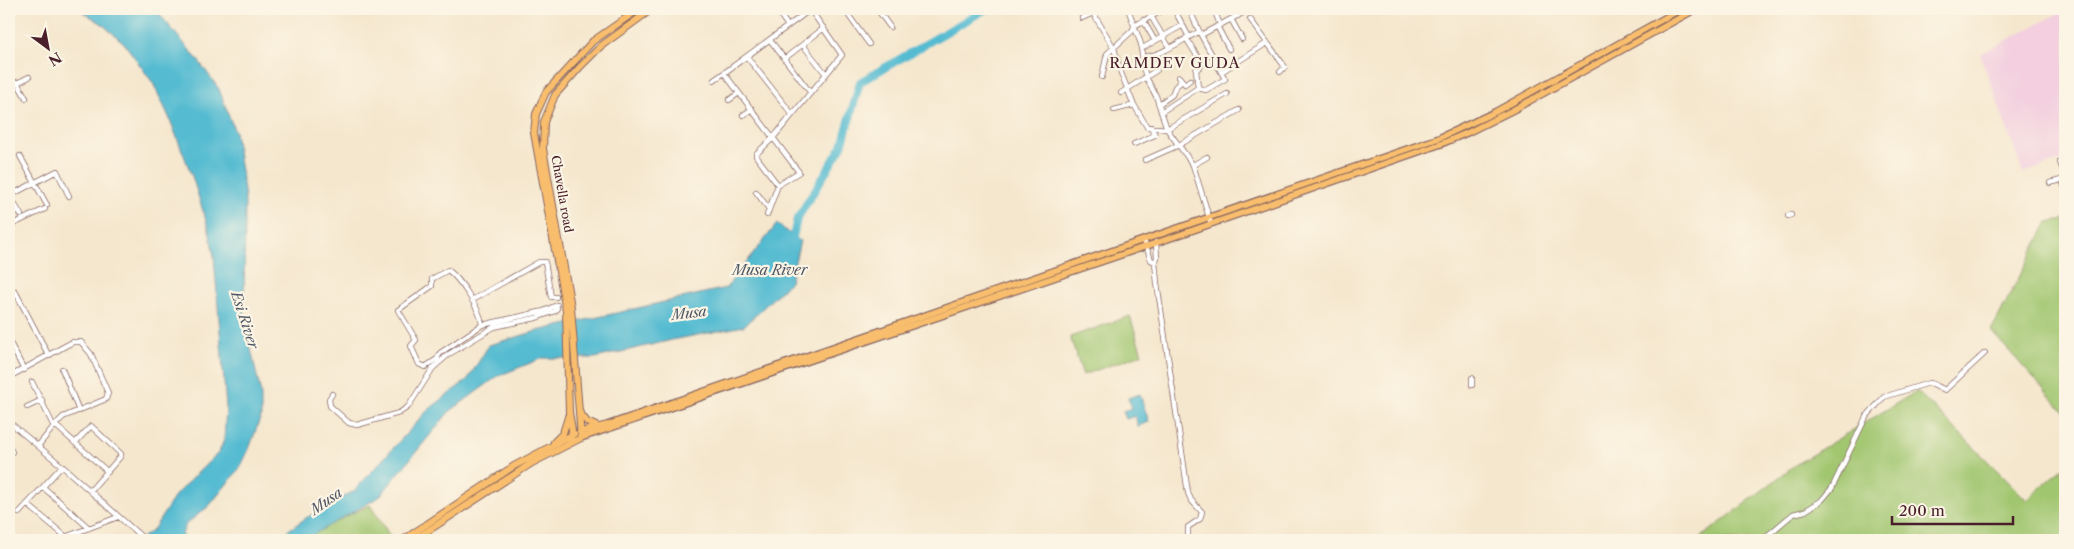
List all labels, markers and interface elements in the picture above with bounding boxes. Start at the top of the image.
north arrow [22,22,72,72]
text: N [45,48,65,70]
district label: RAMDEV GUDA [1109,53,1241,72]
street label: Chavella road [548,154,577,234]
water label: Musa River [731,261,809,279]
water label: Esi River [227,288,263,352]
water label: Musa [668,302,708,324]
water label: Musa [305,483,346,520]
scale bar [1892,494,2013,526]
text: 200 m [1899,501,1945,520]

